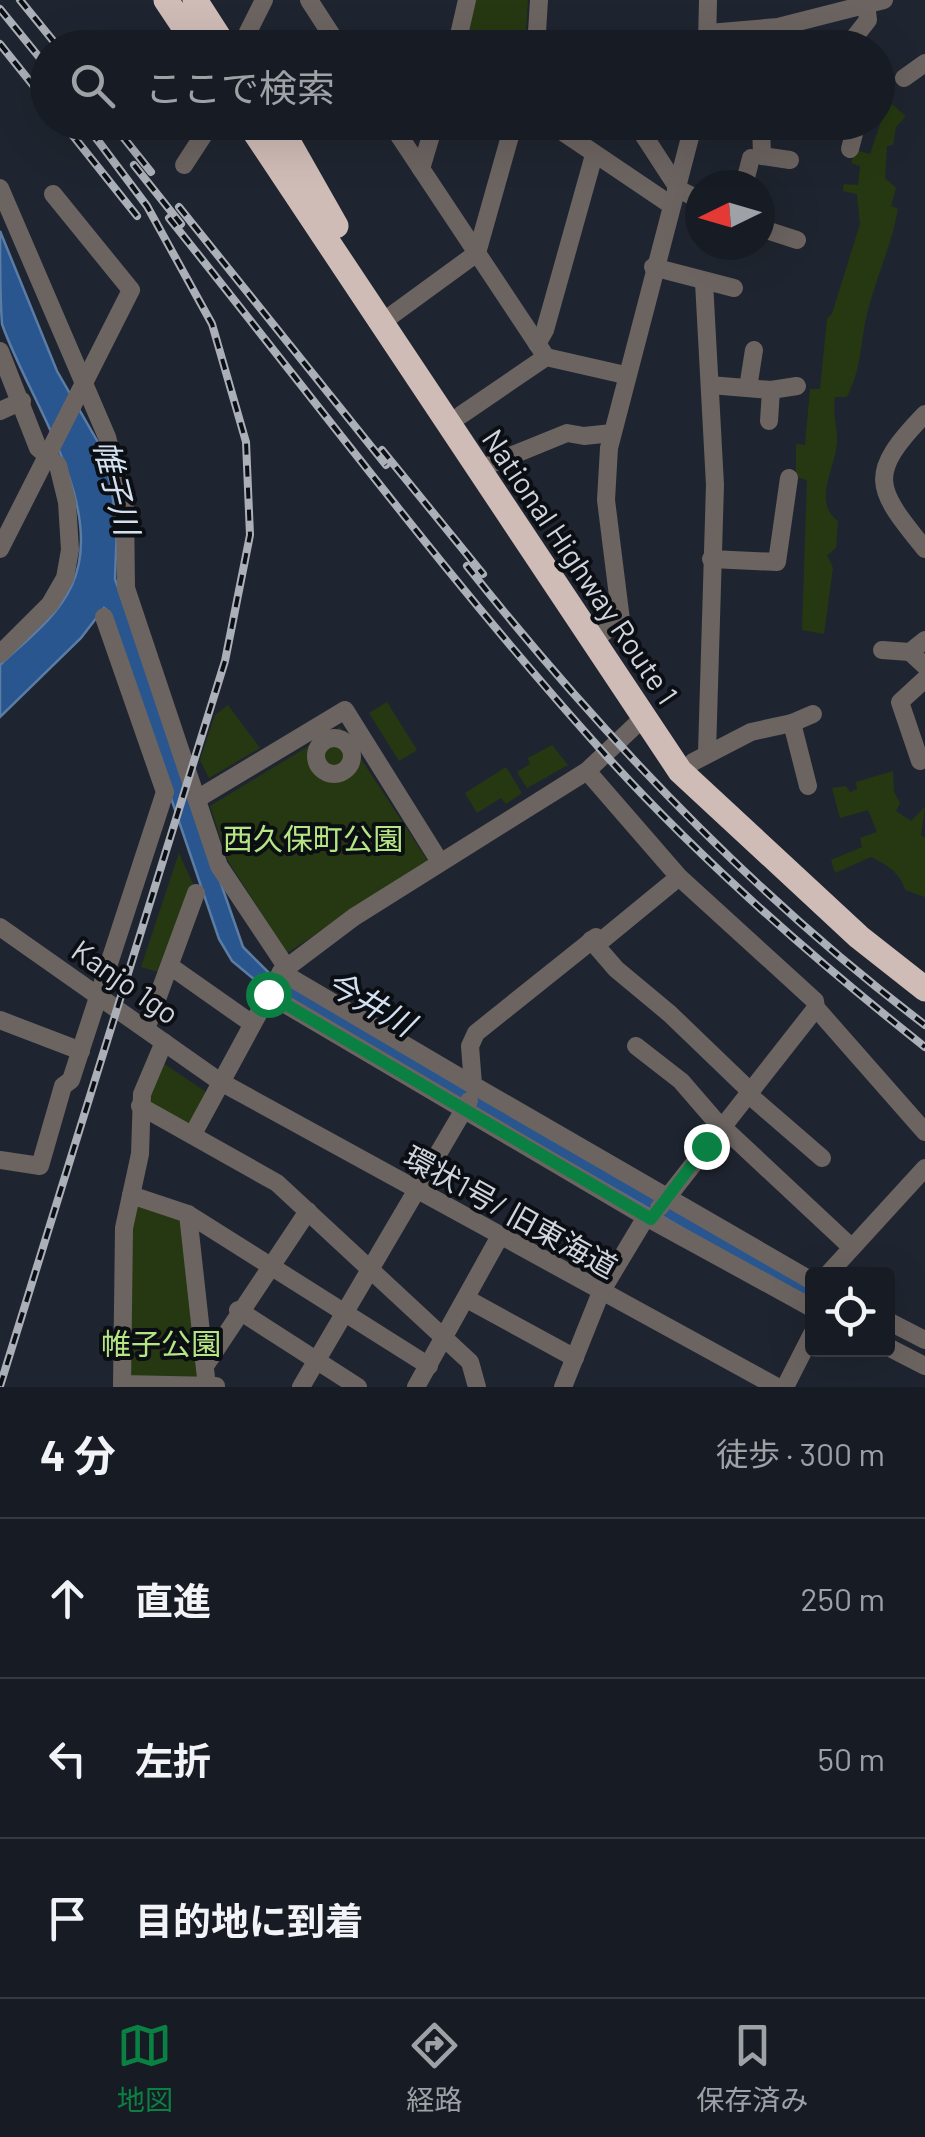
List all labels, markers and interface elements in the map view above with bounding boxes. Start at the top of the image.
search box [30,30,895,140]
icon: search [65,58,120,113]
text: ここで検索 [145,64,335,110]
north arrow [685,170,775,260]
street label: National Highway Route 1 [475,422,687,710]
water label: 帷子川 [88,436,149,541]
park label: 西久保町公園 [223,820,403,856]
street label: Kanjo 1go [66,931,186,1031]
water label: 今井川 [320,962,425,1044]
route start [246,972,292,1018]
route end [684,1124,730,1170]
street label: 環状1号/ 旧東海道 [398,1137,624,1285]
map controls [805,1267,895,1357]
button: locate [805,1267,895,1357]
park label: 帷子公園 [101,1325,221,1361]
text: 4 分 [40,1429,116,1479]
text: 徒歩 · 300 m [716,1434,885,1472]
icon: ahead [40,1571,95,1626]
text: 直進 [135,1577,211,1623]
text: 250 m [800,1579,885,1617]
icon: left [40,1731,95,1786]
text: 左折 [135,1737,211,1783]
text: 50 m [818,1739,885,1777]
icon: arrive [40,1891,95,1946]
text: 目的地に到着 [135,1897,363,1943]
tab: 地図 [117,2018,173,2118]
tab: 経路 [406,2018,462,2118]
tab: 保存済み [696,2018,808,2118]

